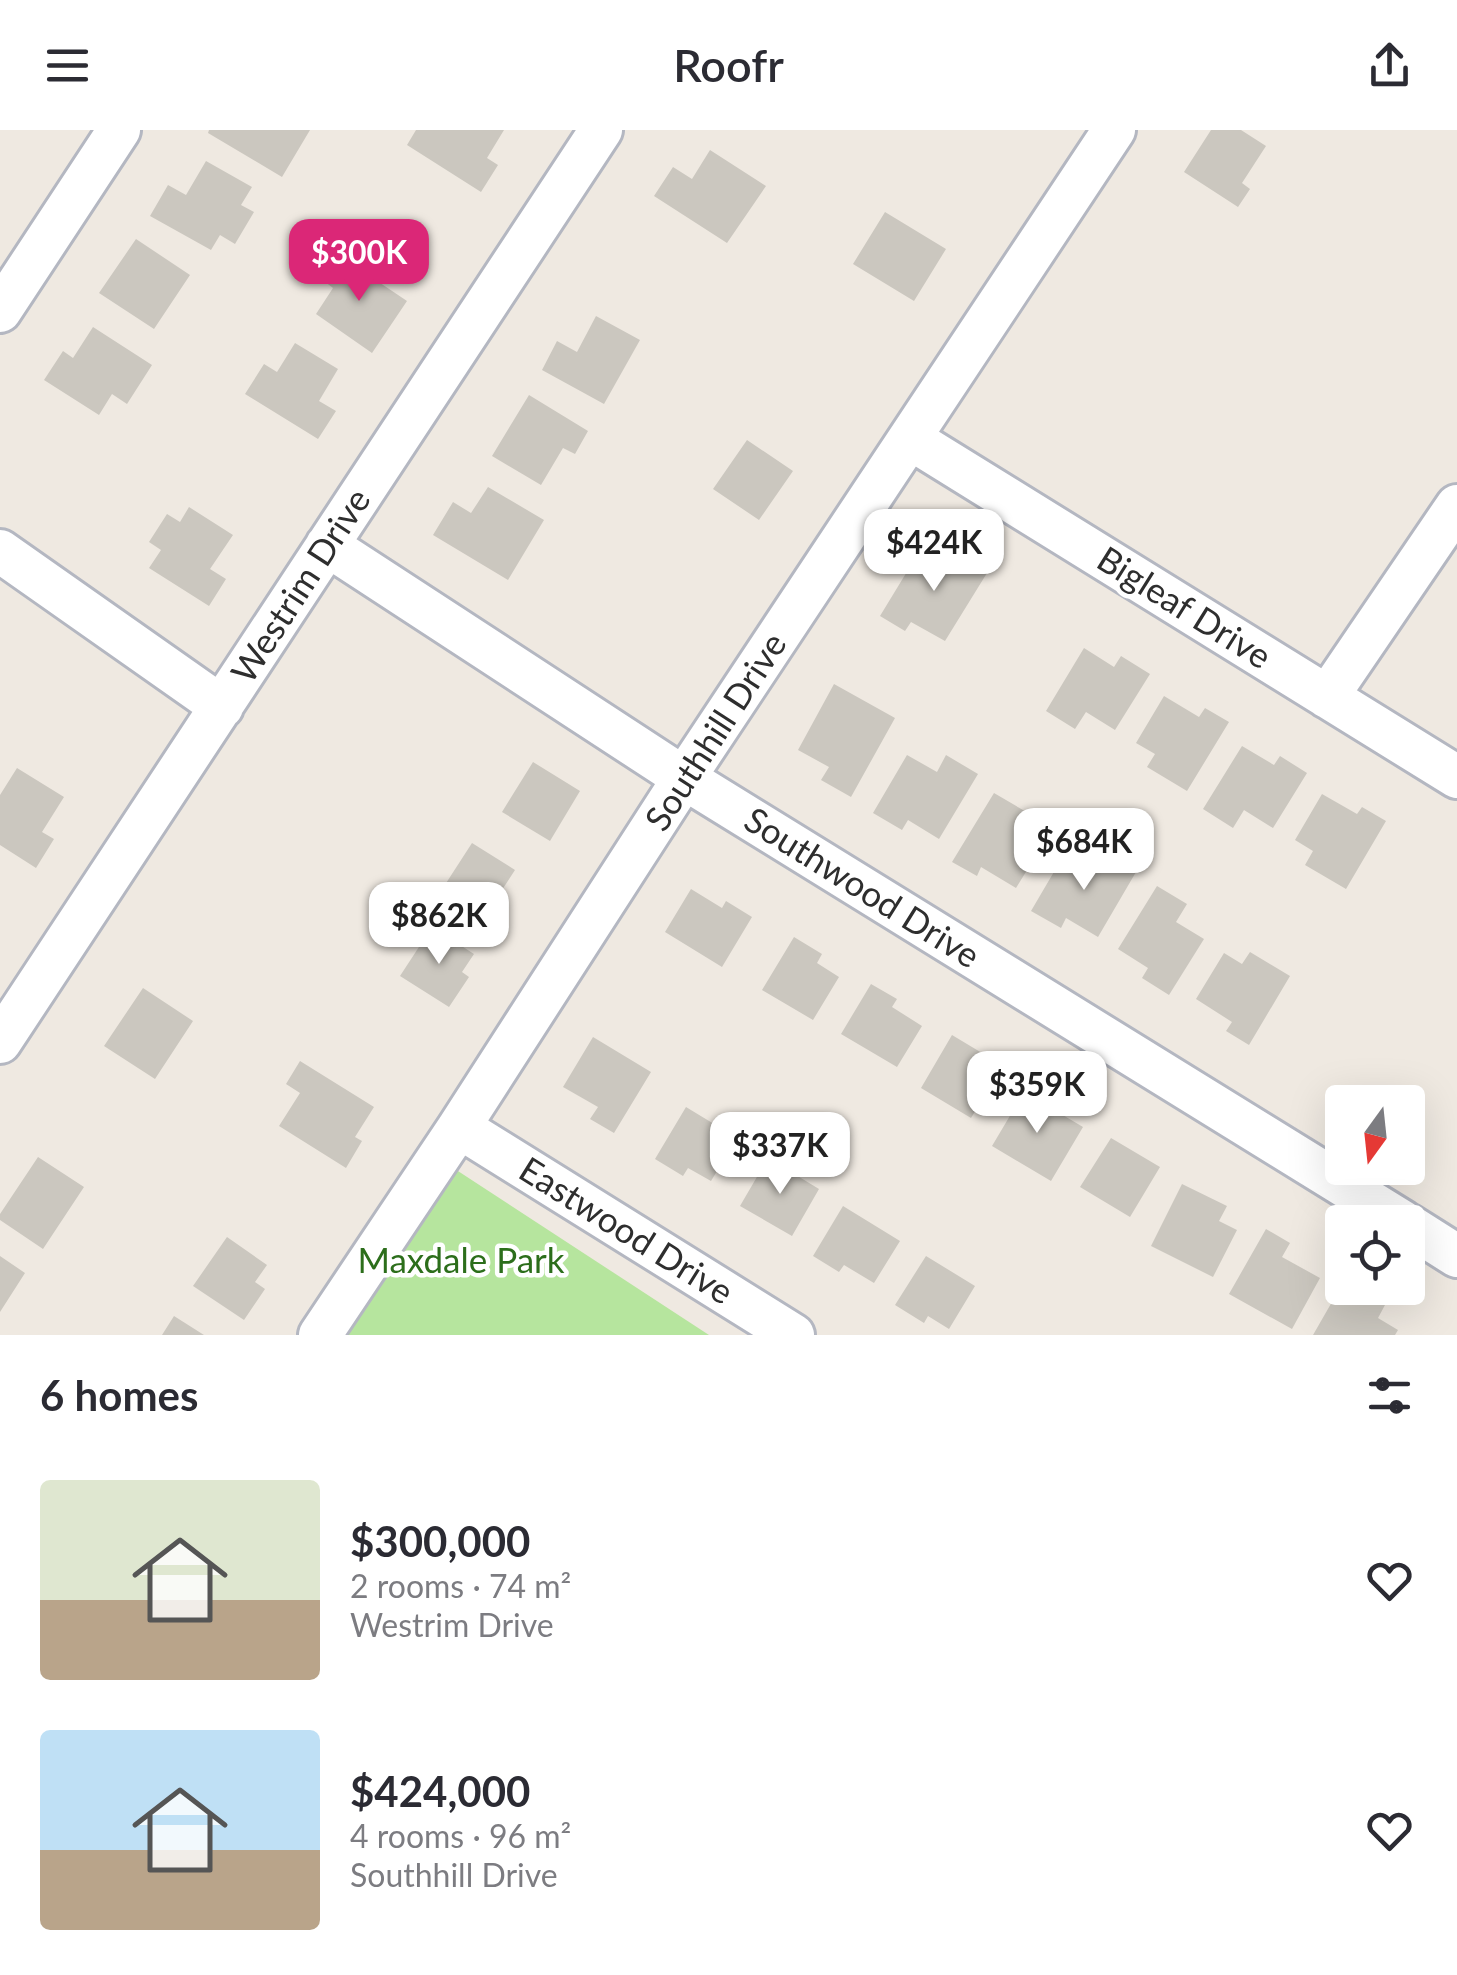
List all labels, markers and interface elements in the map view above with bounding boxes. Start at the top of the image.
icon: menu [40,38,95,93]
text: Roofr [673,38,784,92]
icon: share [1362,38,1417,93]
pin: $300K [289,219,429,304]
text: $300K [311,232,407,271]
street label: Westrim Drive [221,480,378,690]
pin: $424K [864,509,1004,594]
text: $424K [886,522,982,561]
street label: Bigleaf Drive [1090,536,1280,676]
street label: Southhill Drive [635,624,794,838]
street label: Southwood Drive [738,797,988,975]
pin: $684K [1014,808,1154,893]
text: $684K [1036,821,1132,860]
pin: $862K [369,882,509,967]
text: $862K [391,895,487,934]
pin: $359K [967,1051,1107,1136]
text: $359K [989,1064,1085,1103]
north arrow [1325,1085,1425,1185]
map controls [1325,1085,1425,1305]
pin: $337K [710,1112,850,1197]
text: $337K [732,1125,828,1164]
street label: Eastwood Drive [512,1147,742,1312]
button: locate [1325,1205,1425,1305]
park label: Maxdale Park [357,1238,565,1280]
icon: filters [1362,1368,1417,1423]
text: 6 homes [40,1370,198,1420]
text: $300,000 [350,1516,530,1566]
icon: home [120,1520,240,1640]
icon: heart [1362,1553,1417,1608]
text: 2 rooms · 74 m² [350,1566,571,1605]
text: Westrim Drive [350,1605,554,1644]
text: $424,000 [350,1766,530,1816]
icon: home [120,1770,240,1890]
icon: heart [1362,1803,1417,1858]
text: 4 rooms · 96 m² [350,1816,571,1855]
text: Southhill Drive [350,1855,558,1894]

